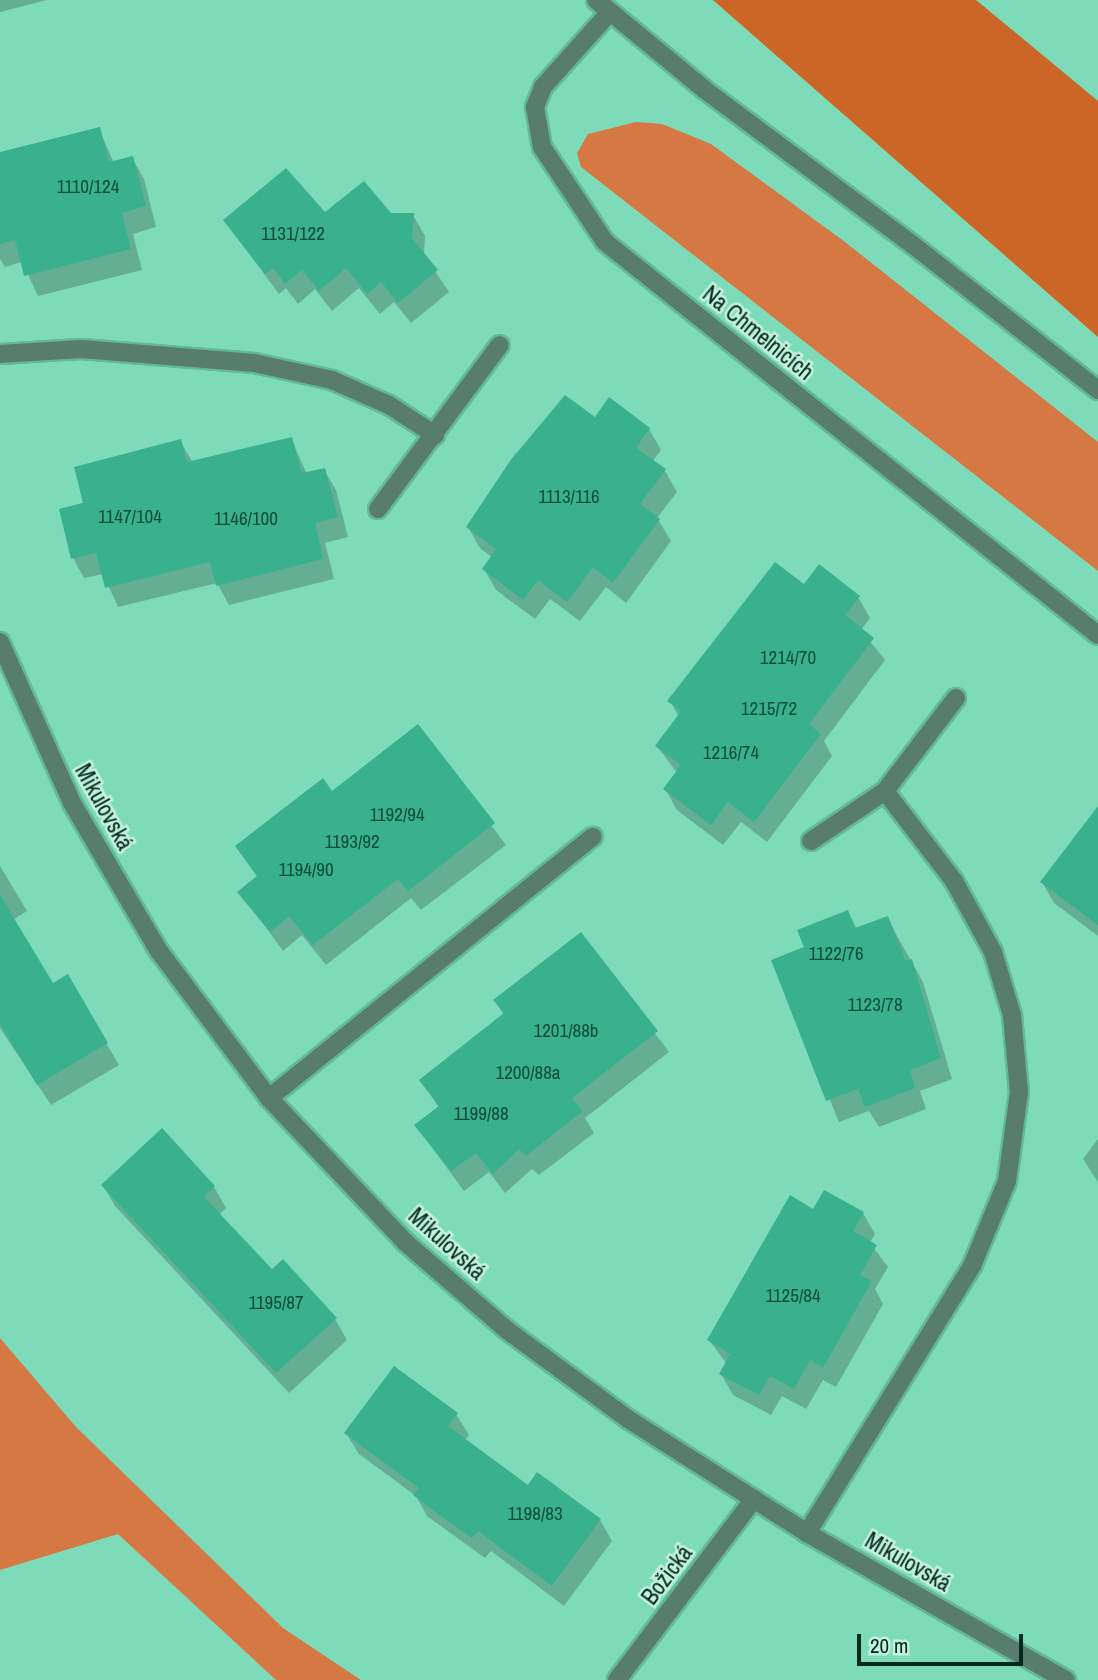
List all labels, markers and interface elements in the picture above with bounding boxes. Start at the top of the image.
house number: 1110/124 [57,176,119,198]
house number: 1131/122 [261,223,325,245]
street label: Na Chmelnicích [697,280,819,386]
house number: 1113/116 [538,486,600,508]
house number: 1147/104 [98,506,162,528]
house number: 1146/100 [214,508,278,530]
house number: 1214/70 [760,647,816,669]
house number: 1215/72 [741,698,797,720]
house number: 1216/74 [703,742,759,764]
street label: Mikulovská [69,759,139,855]
house number: 1192/94 [369,804,425,826]
house number: 1193/92 [324,831,380,853]
house number: 1194/90 [278,859,334,881]
house number: 1122/76 [808,943,864,965]
house number: 1123/78 [847,994,903,1016]
house number: 1201/88b [534,1020,598,1042]
house number: 1200/88a [496,1062,560,1084]
house number: 1199/88 [453,1103,509,1125]
street label: Mikulovská [403,1202,491,1286]
house number: 1125/84 [765,1285,821,1307]
house number: 1195/87 [248,1292,304,1314]
house number: 1198/83 [507,1503,563,1525]
street label: Mikulovská [860,1526,956,1598]
street label: Božická [636,1540,698,1610]
scale bar [860,1620,1026,1664]
text: 20 m [870,1631,908,1660]

